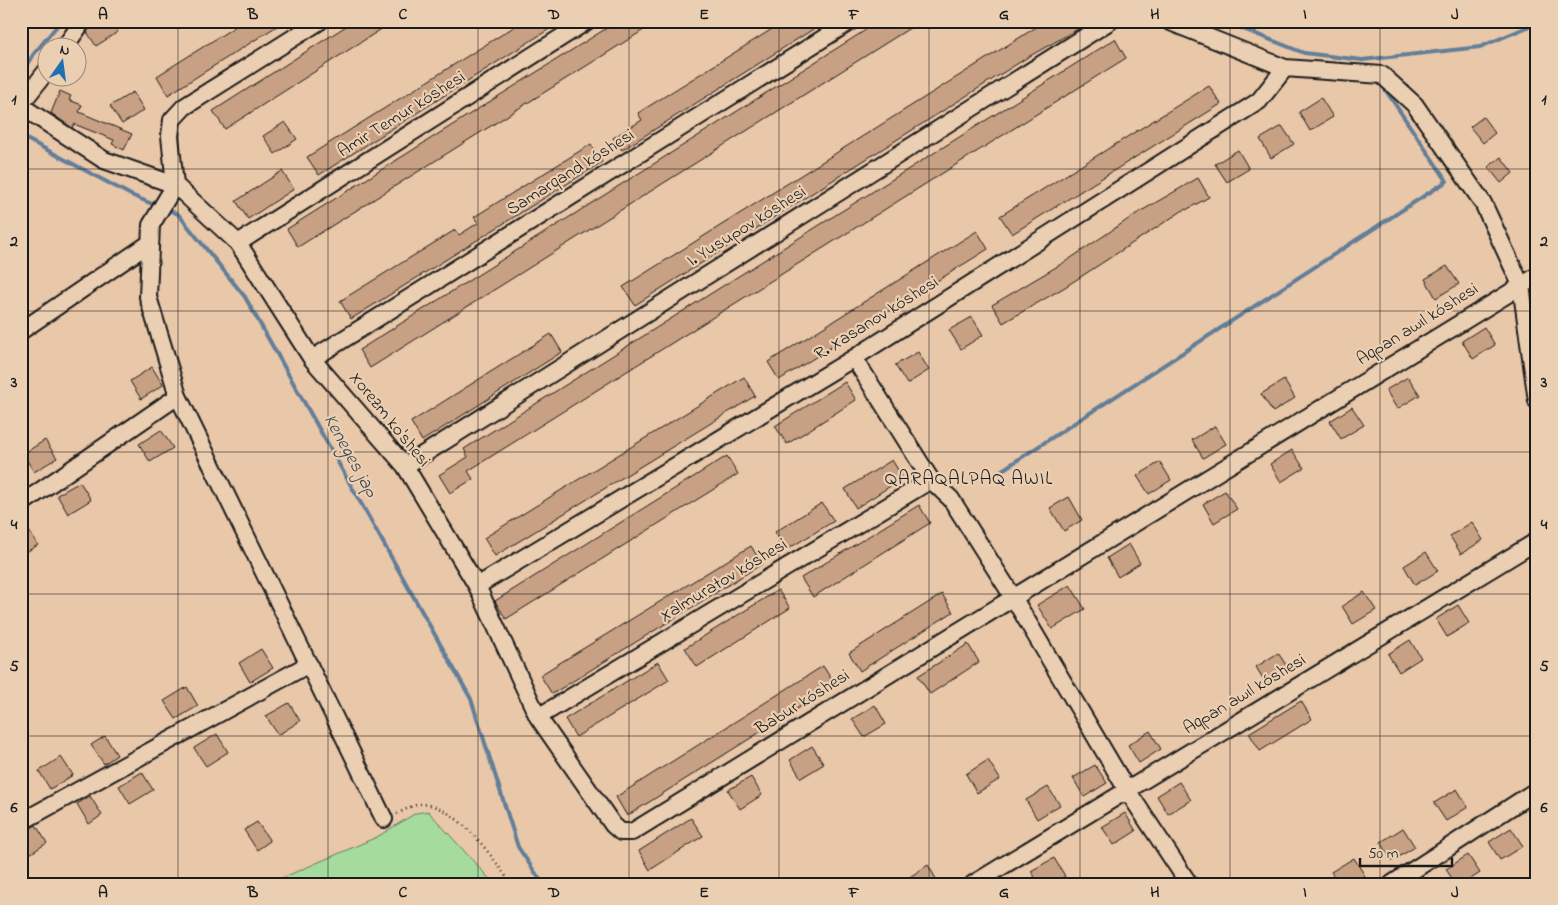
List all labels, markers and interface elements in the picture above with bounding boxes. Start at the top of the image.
text: A [98,3,108,27]
text: B [247,3,259,27]
text: C [399,3,408,27]
text: D [547,3,560,27]
text: E [699,3,709,27]
text: F [848,3,860,27]
text: G [999,3,1009,27]
text: H [1150,3,1160,27]
text: I [1303,3,1307,27]
text: J [1451,3,1459,27]
north arrow [38,38,88,88]
text: N [58,40,72,62]
street label: Amir Temur kóshesi [333,65,471,165]
text: 1 [11,88,17,112]
text: 1 [1541,88,1547,112]
street label: Samarqand kóshesi [502,123,640,223]
street label: I. Yusupov kóshesi [682,180,812,274]
text: 2 [9,230,18,254]
text: 2 [1539,230,1548,254]
street label: R. Xasanov kóshesi [810,270,944,368]
street label: Aqpan awıl kóshesi [1352,277,1484,373]
street label: Xorezm ko'shesi [342,366,436,474]
text: 3 [10,371,18,395]
text: 3 [1540,371,1548,395]
water label: Keneges jap [315,409,384,504]
district label: QARAQALPAQ AWIL [885,466,1053,493]
text: 4 [10,513,18,537]
text: 4 [1540,513,1548,537]
street label: Xalmuratov kóshesi [655,533,793,629]
street label: Aqpan awıl kóshesi [1179,648,1311,742]
text: 5 [9,655,19,679]
text: 5 [1539,655,1549,679]
street label: Babur kóshesi [750,664,855,743]
text: 6 [9,796,18,820]
text: 6 [1539,796,1548,820]
scale bar [1360,835,1453,867]
text: 50 m [1368,843,1399,865]
text: A [98,881,108,905]
text: B [247,881,259,905]
text: C [399,881,408,905]
text: D [547,881,560,905]
text: E [699,881,709,905]
text: F [848,881,860,905]
text: G [999,881,1009,905]
text: H [1150,881,1160,905]
text: I [1303,881,1307,905]
text: J [1451,881,1459,905]

